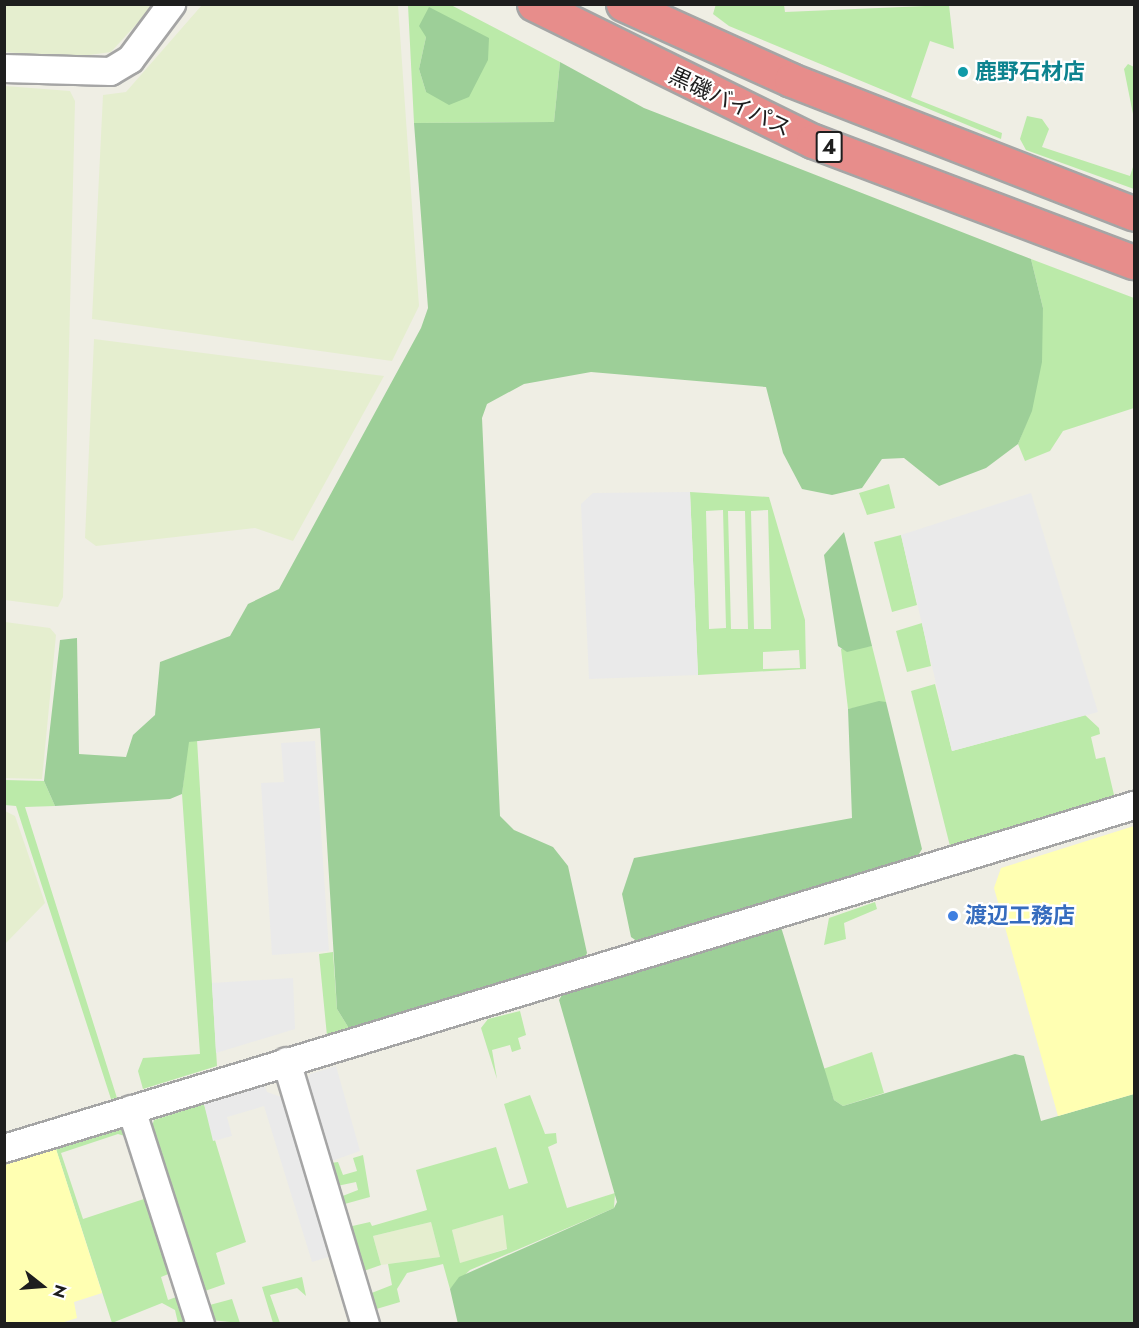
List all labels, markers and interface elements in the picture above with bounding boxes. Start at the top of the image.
place label: 鹿野石材店 [975,59,1085,85]
street label: 黒磯バイパス [665,62,795,142]
marker: 鹿野石材店 [956,65,970,79]
road number: 4 [816,129,842,165]
place label: 渡辺工務店 [965,903,1075,929]
marker: 渡辺工務店 [946,909,960,923]
north arrow [12,1256,72,1316]
text: N [47,1282,73,1301]

